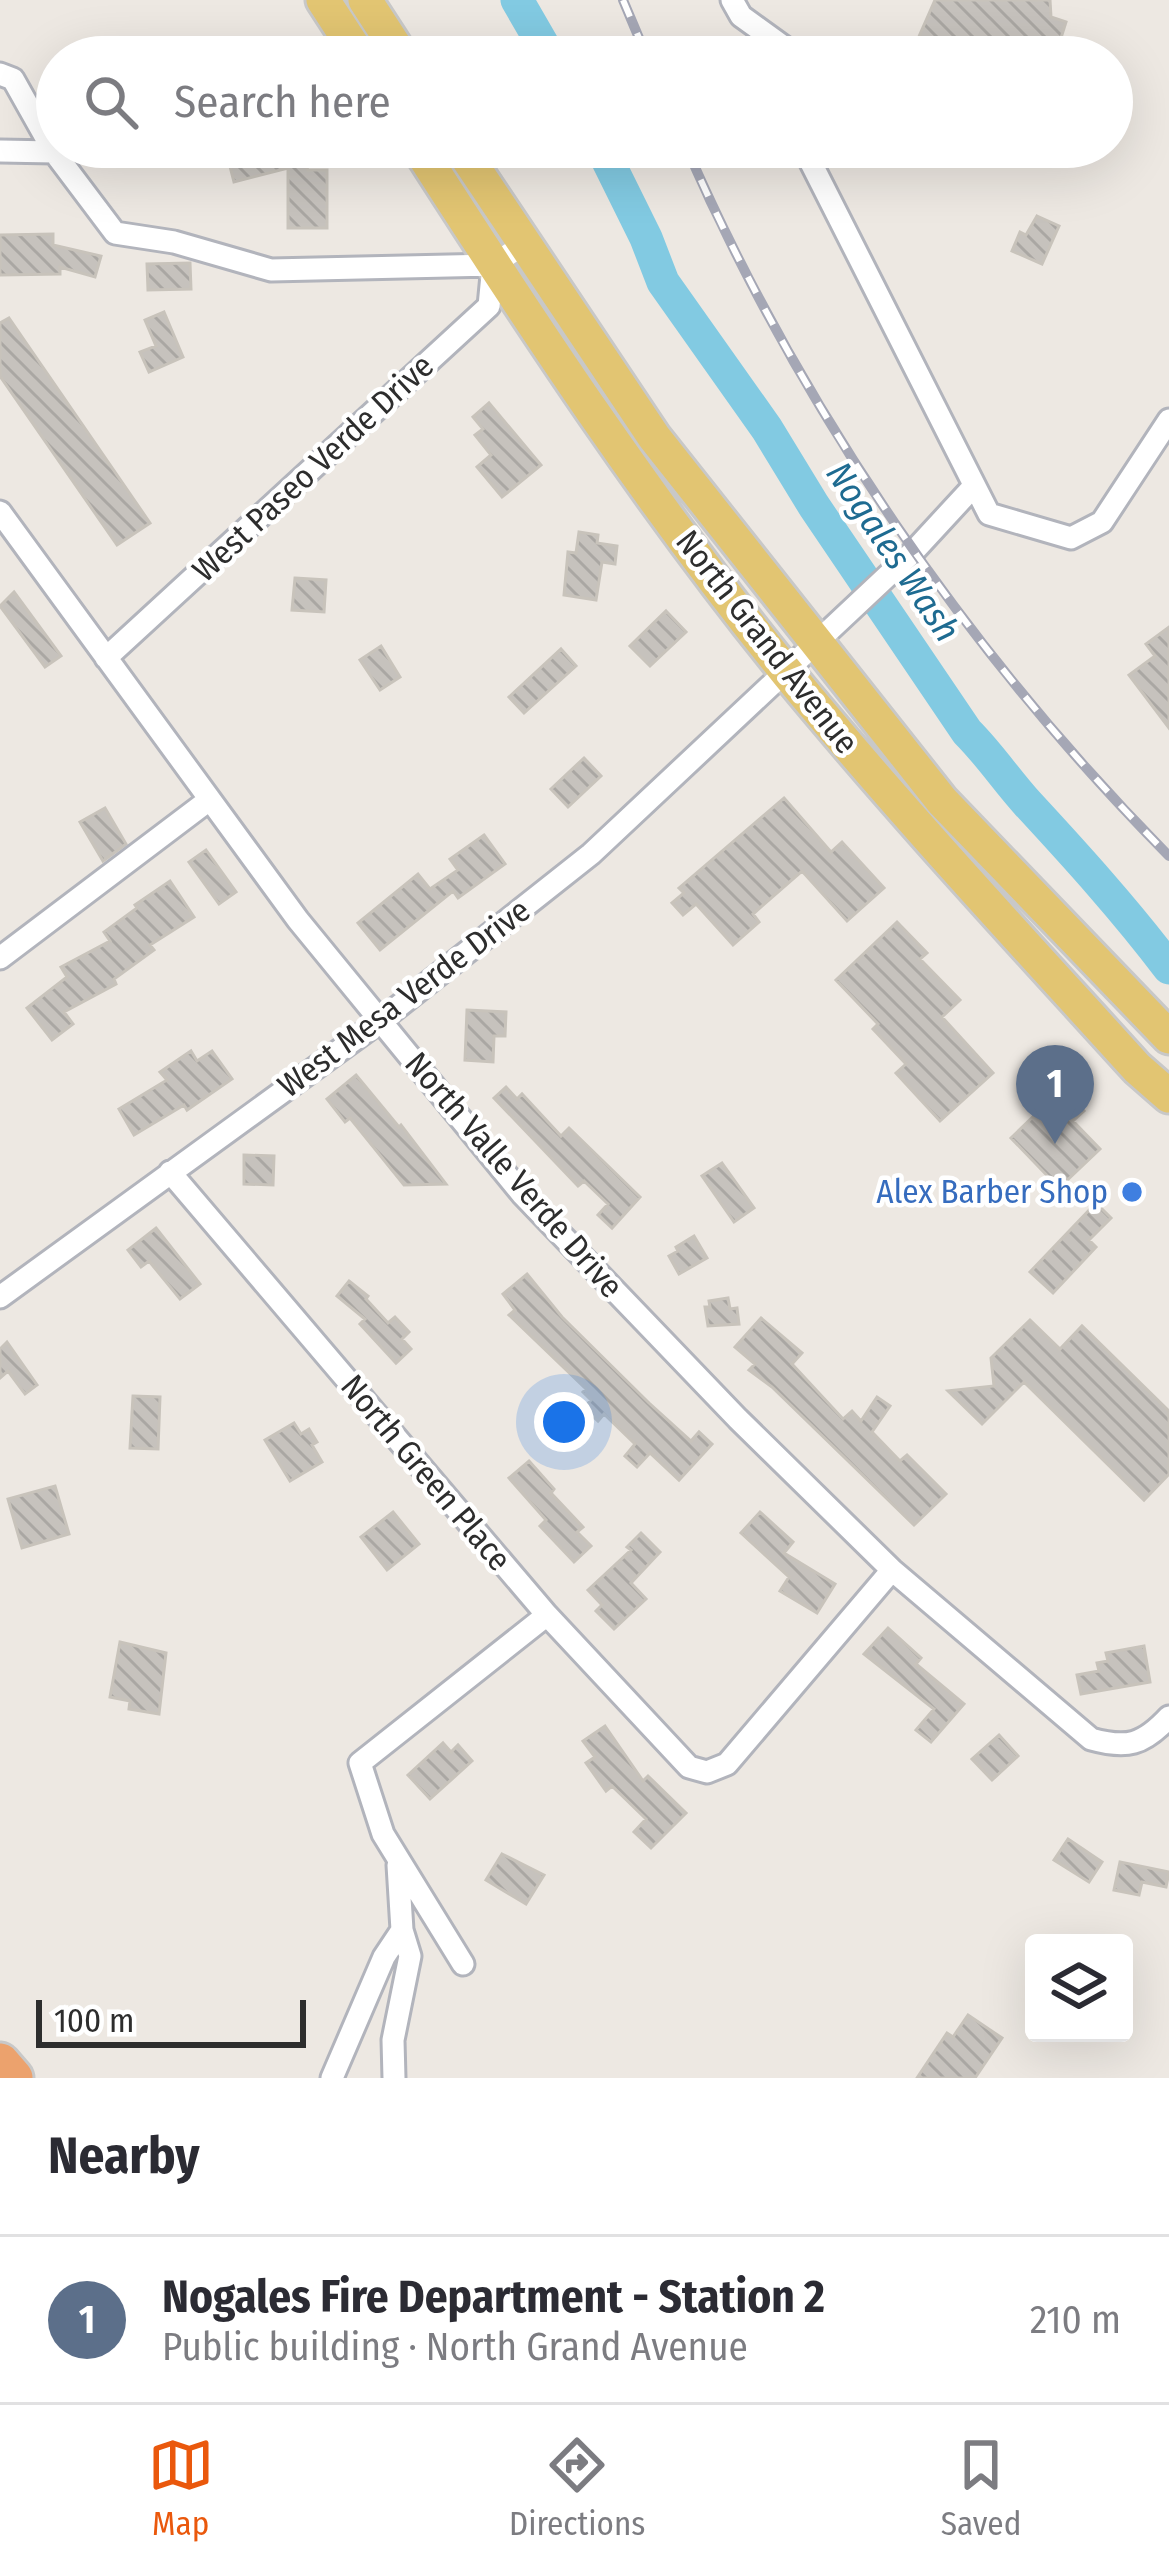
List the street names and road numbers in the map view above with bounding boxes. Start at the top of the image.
street label: West Paseo Verde Drive [184,346,442,590]
street label: North Grand Avenue [667,522,867,762]
street label: West Mesa Verde Drive [270,890,538,1106]
street label: North Valle Verde Drive [397,1044,631,1306]
street label: North Green Place [332,1367,520,1579]

